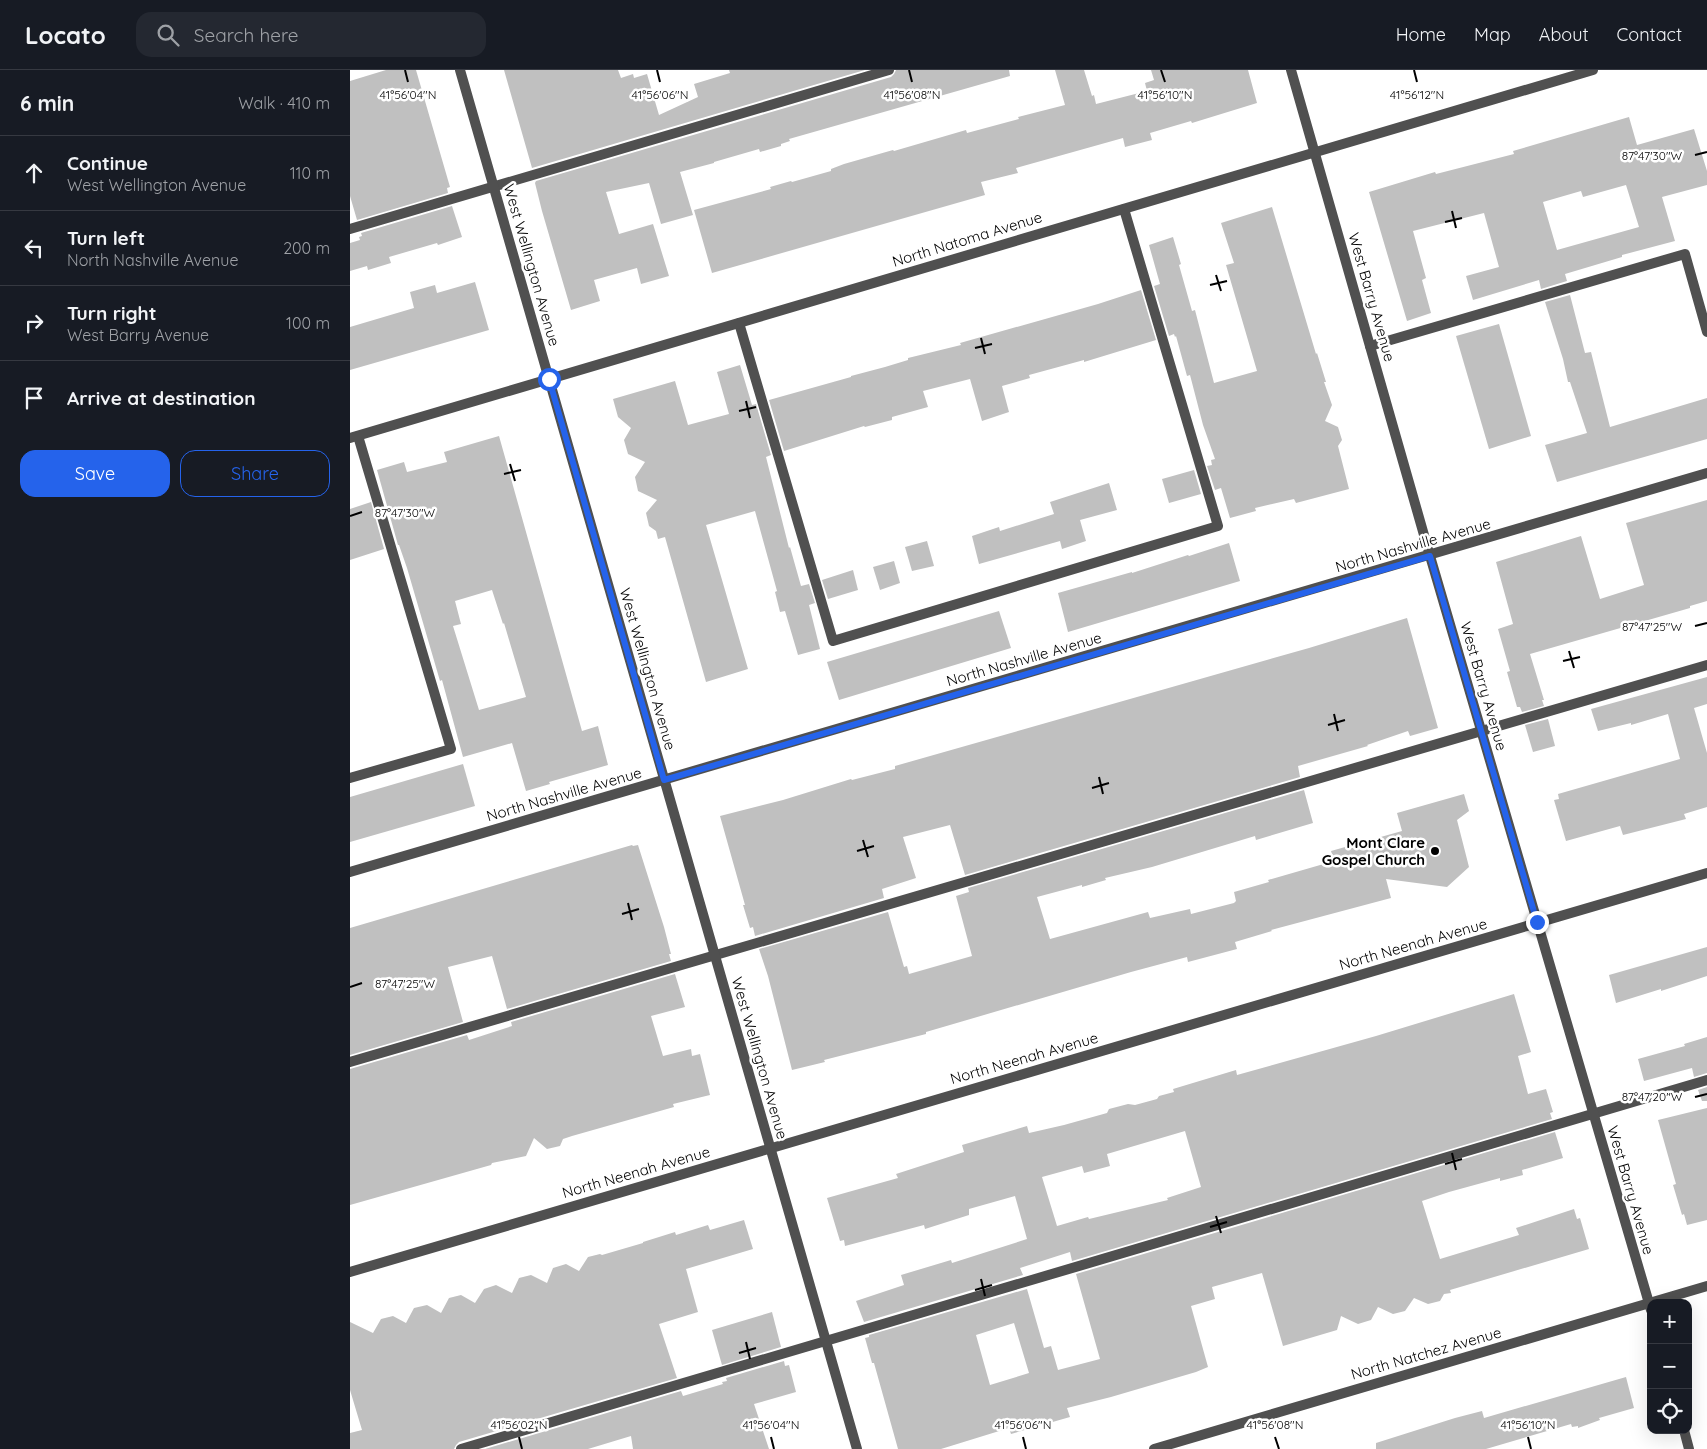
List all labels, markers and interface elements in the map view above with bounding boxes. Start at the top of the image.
search box [136,12,486,57]
text: Locato [25,20,106,50]
icon: search [154,21,182,49]
text: Search here [194,23,299,47]
text: Home [1396,23,1446,46]
text: Map [1474,23,1511,46]
text: About [1539,23,1589,46]
text: Contact [1617,23,1682,46]
text: 41°56'04"N [380,87,436,102]
text: 41°56'06"N [632,87,688,102]
text: 41°56'08"N [884,87,940,102]
text: 41°56'10"N [1138,87,1192,102]
text: 41°56'12"N [1390,87,1444,102]
text: 6 min [20,90,74,116]
text: Walk · 410 m [238,93,330,113]
text: 87°47'30"W [1622,148,1683,163]
text: Continue [67,151,148,175]
icon: ahead [20,159,48,187]
text: 110 m [290,163,330,183]
text: West Wellington Avenue [67,175,246,195]
street label: West Wellington Avenue [500,182,564,348]
street label: North Natoma Avenue [890,207,1044,271]
text: Turn left [67,226,145,250]
street label: West Barry Avenue [1344,230,1400,364]
icon: left [20,234,48,262]
text: 200 m [283,238,330,258]
text: North Nashville Avenue [67,250,238,270]
text: Turn right [67,301,156,325]
icon: right [20,309,48,337]
text: 100 m [286,313,330,333]
text: West Barry Avenue [67,325,209,345]
route start [538,368,561,391]
icon: arrive [20,384,48,412]
text: Arrive at destination [67,386,256,410]
button: Save [20,450,170,497]
button: Share [180,450,330,497]
text: 87°47'30"W [375,505,436,520]
street label: North Nashville Avenue [1333,514,1493,576]
street label: West Wellington Avenue [616,586,680,752]
street label: West Barry Avenue [1456,619,1512,753]
text: 87°47'25"W [1622,619,1682,634]
street label: North Nashville Avenue [944,628,1104,690]
street label: North Nashville Avenue [484,763,644,825]
place label: Mont Clare Gospel Church [1322,833,1425,869]
marker: Mont Clare Gospel Church [1429,845,1441,857]
route end [1526,911,1549,934]
street label: North Neenah Avenue [1337,914,1489,974]
street label: West Wellington Avenue [728,975,792,1141]
text: 87°47'25"W [375,976,435,991]
street label: North Neenah Avenue [948,1028,1100,1088]
text: 87°47'20"W [1622,1089,1683,1104]
street label: West Barry Avenue [1603,1123,1659,1257]
street label: North Neenah Avenue [560,1142,712,1202]
map controls [1647,1299,1692,1434]
button: + [1647,1299,1692,1344]
street label: North Natchez Avenue [1348,1322,1504,1384]
button: − [1647,1344,1692,1389]
button: locate [1647,1389,1692,1434]
text: 41°56'02"N [490,1417,548,1432]
text: 41°56'04"N [743,1417,799,1432]
text: 41°56'06"N [995,1417,1051,1432]
text: 41°56'08"N [1247,1417,1303,1432]
text: 41°56'10"N [1501,1417,1555,1432]

